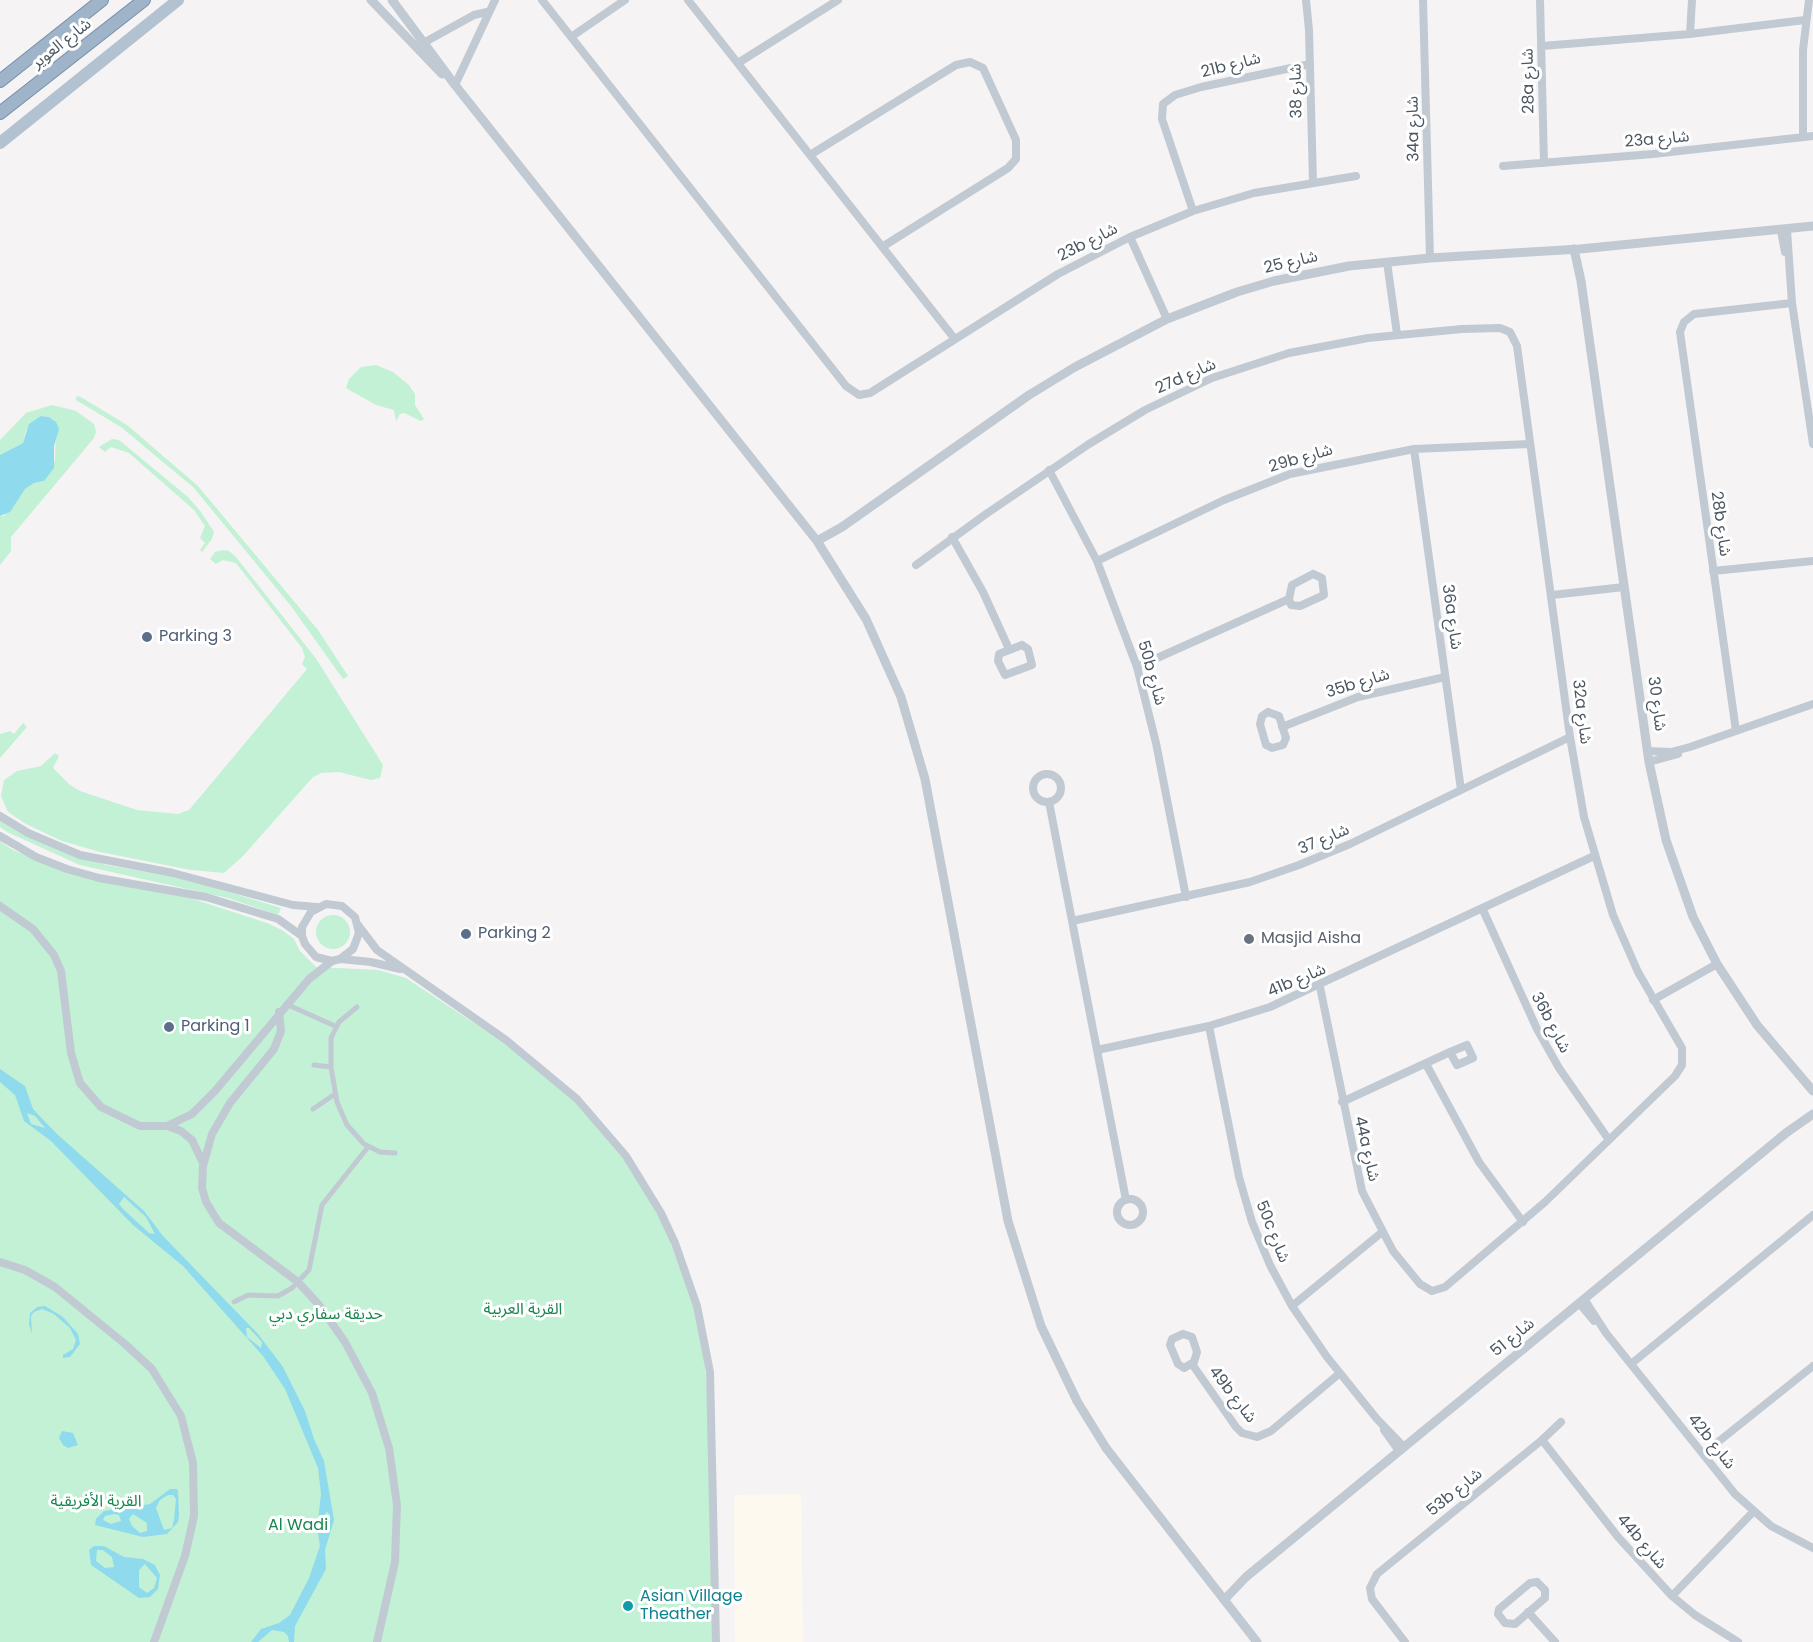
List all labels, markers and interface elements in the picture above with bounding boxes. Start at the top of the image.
street label: شارع العوير [28,15,96,73]
street label: 28a شارع [1519,48,1539,114]
street label: 21b شارع [1199,49,1263,83]
street label: شارع 38 [1287,63,1307,119]
street label: 34a شارع [1404,96,1424,162]
street label: 23a شارع [1624,128,1690,152]
street label: 23b شارع [1055,220,1121,266]
street label: شارع 25 [1262,247,1320,279]
street label: 27d شارع [1153,355,1219,399]
street label: 29b شارع [1267,441,1335,477]
street label: 28b شارع [1706,490,1734,558]
street label: 36a شارع [1437,583,1465,651]
place label: Parking 3 [159,627,232,647]
marker: Parking 3 [140,630,154,644]
street label: 50b شارع [1133,638,1169,708]
street label: 35b شارع [1324,665,1392,703]
street label: شارع 30 [1643,675,1669,733]
street label: 32a شارع [1568,679,1594,745]
street label: شارع 37 [1296,821,1352,859]
place label: Parking 2 [478,924,551,944]
marker: Parking 2 [459,927,473,941]
place label: Masjid Aisha [1261,929,1361,949]
marker: Masjid Aisha [1242,932,1256,946]
street label: 41b شارع [1265,960,1329,1002]
street label: 36b شارع [1526,989,1574,1057]
place label: Parking 1 [181,1017,250,1037]
marker: Parking 1 [162,1020,176,1034]
street label: 44a شارع [1349,1114,1383,1184]
street label: 50c شارع [1251,1198,1293,1266]
park label: القرية العربية [484,1300,562,1320]
park label: حديقة سفاري دبي [269,1305,383,1325]
street label: شارع 51 [1487,1315,1539,1361]
street label: 49b شارع [1204,1363,1260,1427]
street label: 42b شارع [1683,1410,1739,1474]
street label: 53b شارع [1423,1465,1487,1521]
park label: القرية الأفريقية [50,1492,142,1512]
street label: 44b شارع [1612,1511,1670,1573]
park label: Al Wadi [268,1516,328,1536]
place label: Asian Village Theather [640,1587,743,1625]
marker: Asian Village Theather [621,1599,635,1613]

